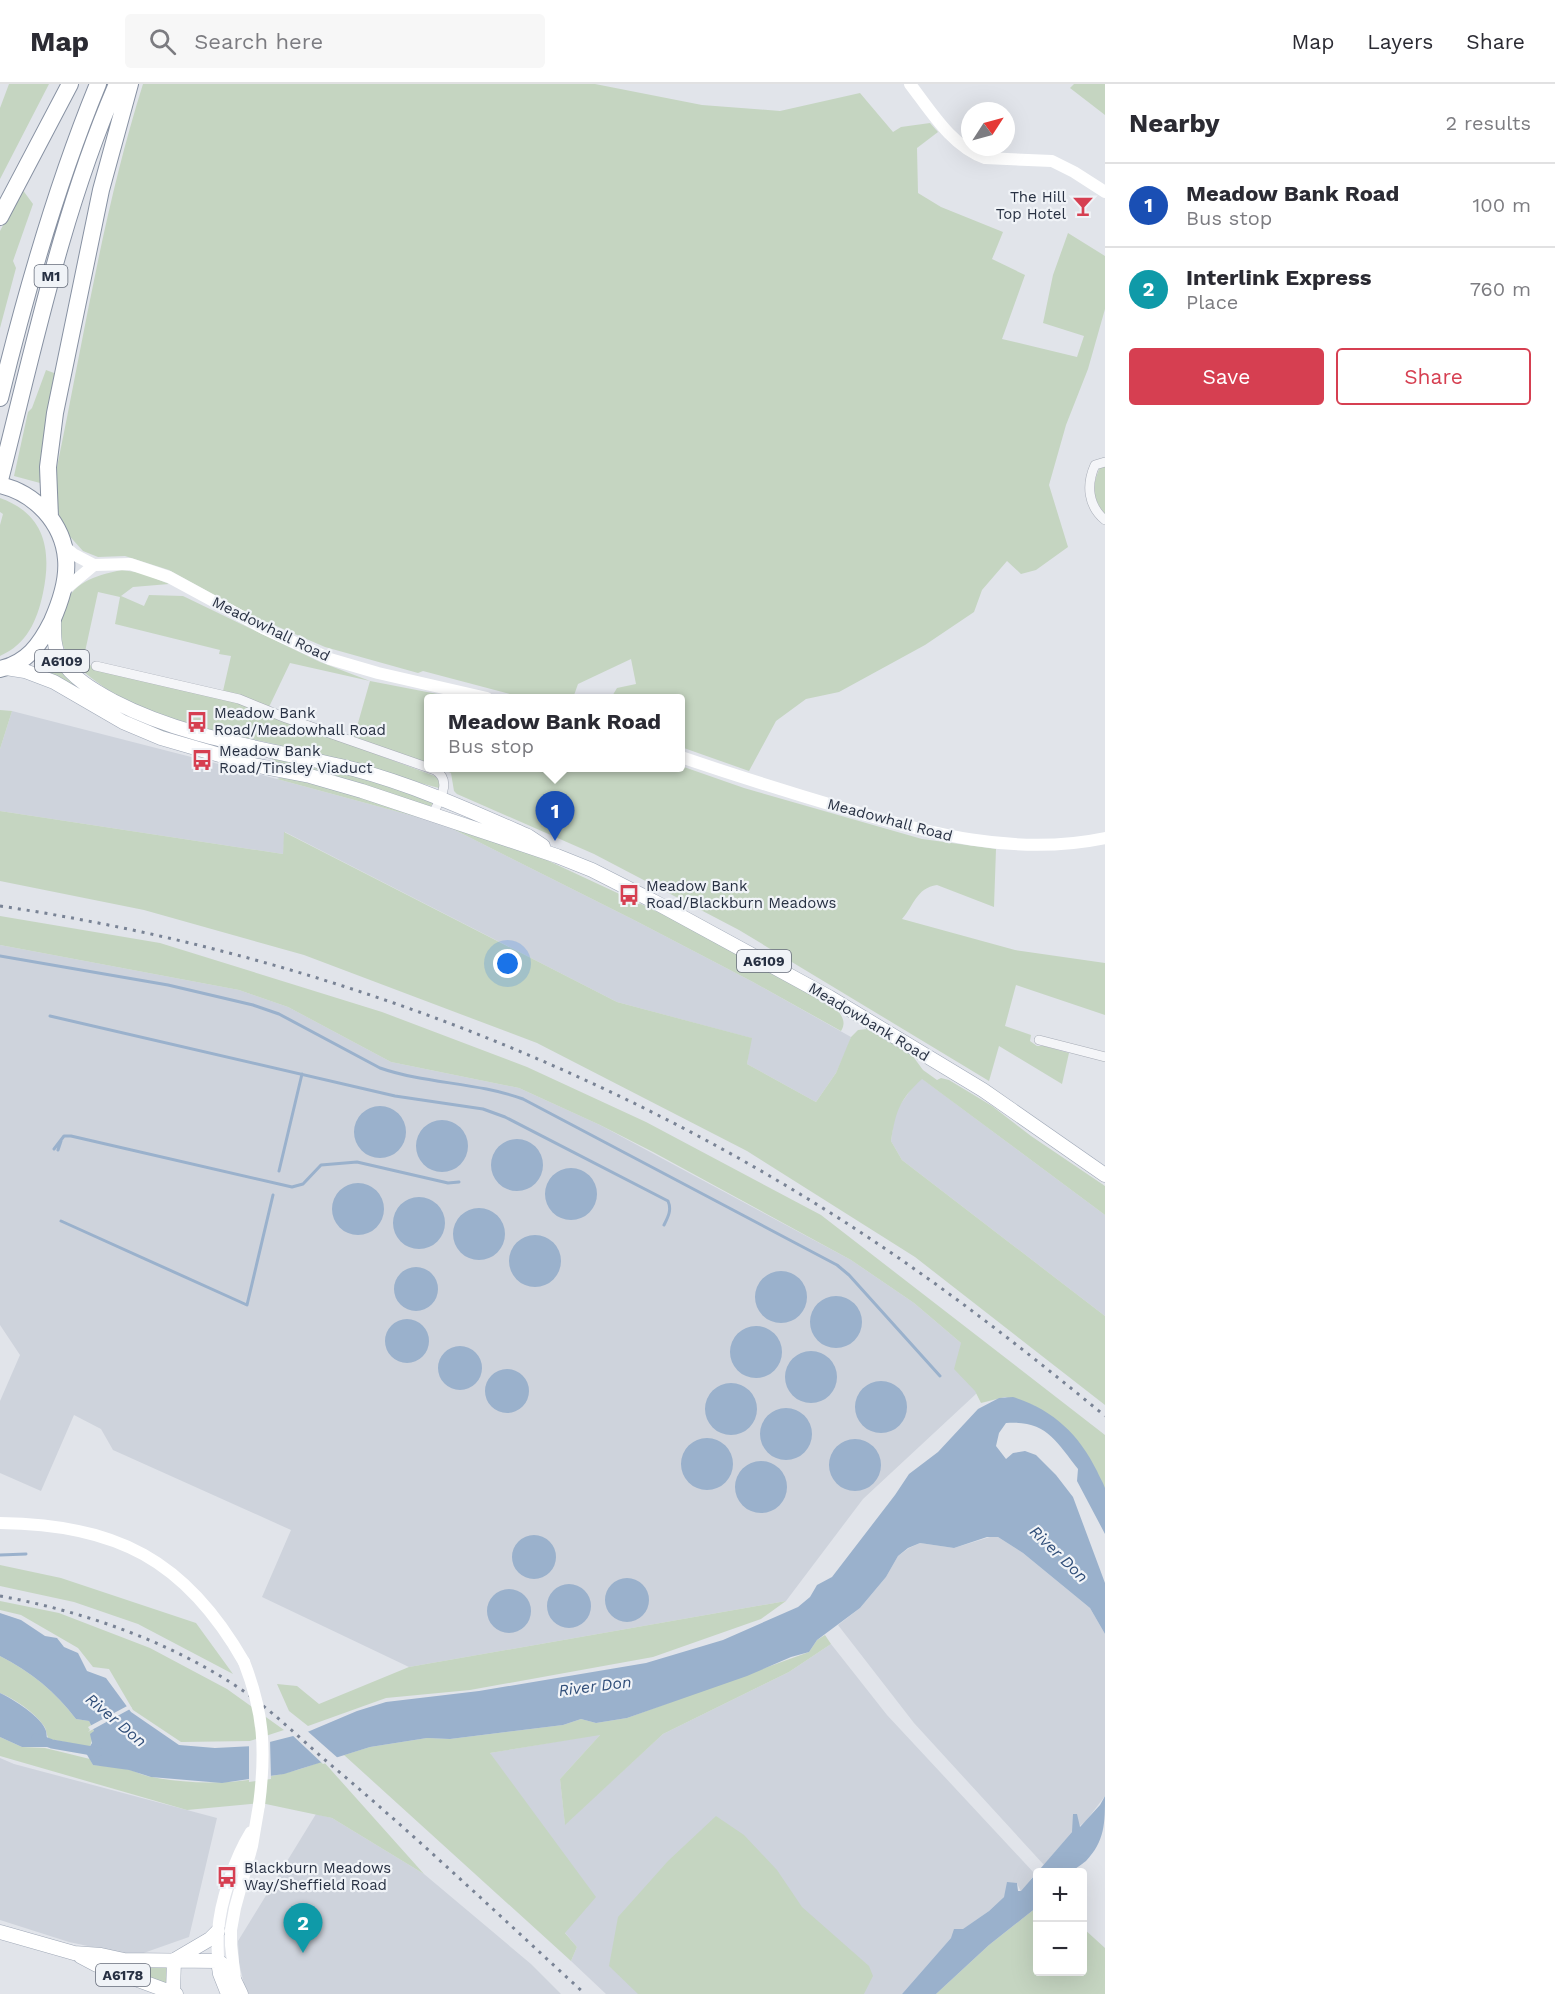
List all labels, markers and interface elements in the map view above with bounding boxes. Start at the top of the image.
search box [125,14,545,68]
text: Map [30,25,89,58]
icon: search [146,25,179,58]
text: Search here [194,29,323,54]
text: Map [1291,29,1334,54]
text: Layers [1367,29,1433,54]
text: Share [1466,29,1525,54]
north arrow [961,102,1015,156]
text: Nearby [1129,108,1220,138]
text: 2 results [1446,111,1531,135]
text: Meadow Bank Road [1186,181,1399,206]
place label: The Hill Top Hotel [996,188,1066,223]
text: 1 [1144,193,1153,217]
text: 100 m [1472,193,1531,217]
bar icon: The Hill Top Hotel [1071,194,1095,218]
text: Bus stop [1186,206,1272,230]
road number: M1 [34,265,68,287]
text: Interlink Express [1186,265,1371,290]
text: 2 [1143,277,1154,301]
text: 760 m [1470,277,1531,301]
text: Place [1186,290,1238,314]
button: Save [1129,348,1324,405]
button: Share [1336,348,1531,405]
street label: Meadowhall Road [209,593,333,665]
road number: A6109 [35,650,89,672]
popup [424,694,685,772]
place label: Meadow Bank Road/Meadowhall Road [214,704,386,739]
text: Meadow Bank Road [448,709,661,734]
bus stop icon: Meadow Bank Road/Meadowhall Road [185,710,209,734]
text: Bus stop [448,734,534,758]
place label: Meadow Bank Road/Tinsley Viaduct [219,742,373,777]
bus stop icon: Meadow Bank Road/Tinsley Viaduct [190,748,214,772]
pin: 1 [536,792,574,841]
street label: Meadowhall Road [826,795,954,845]
place label: Meadow Bank Road/Blackburn Meadows [646,877,837,912]
bus stop icon: Meadow Bank Road/Blackburn Meadows [617,883,641,907]
your location [493,949,522,978]
road number: A6109 [737,950,791,972]
street label: Meadowbank Road [805,979,933,1065]
water label: River Don [1026,1522,1092,1586]
water label: River Don [557,1672,633,1700]
water label: River Don [82,1689,150,1751]
place label: Blackburn Meadows Way/Sheffield Road [244,1859,391,1894]
bus stop icon: Blackburn Meadows Way/Sheffield Road [215,1865,239,1889]
map controls [1033,1868,1087,1976]
button: + [1033,1868,1087,1922]
pin: 2 [284,1904,322,1953]
button: − [1033,1922,1087,1976]
road number: A6178 [96,1964,150,1986]

